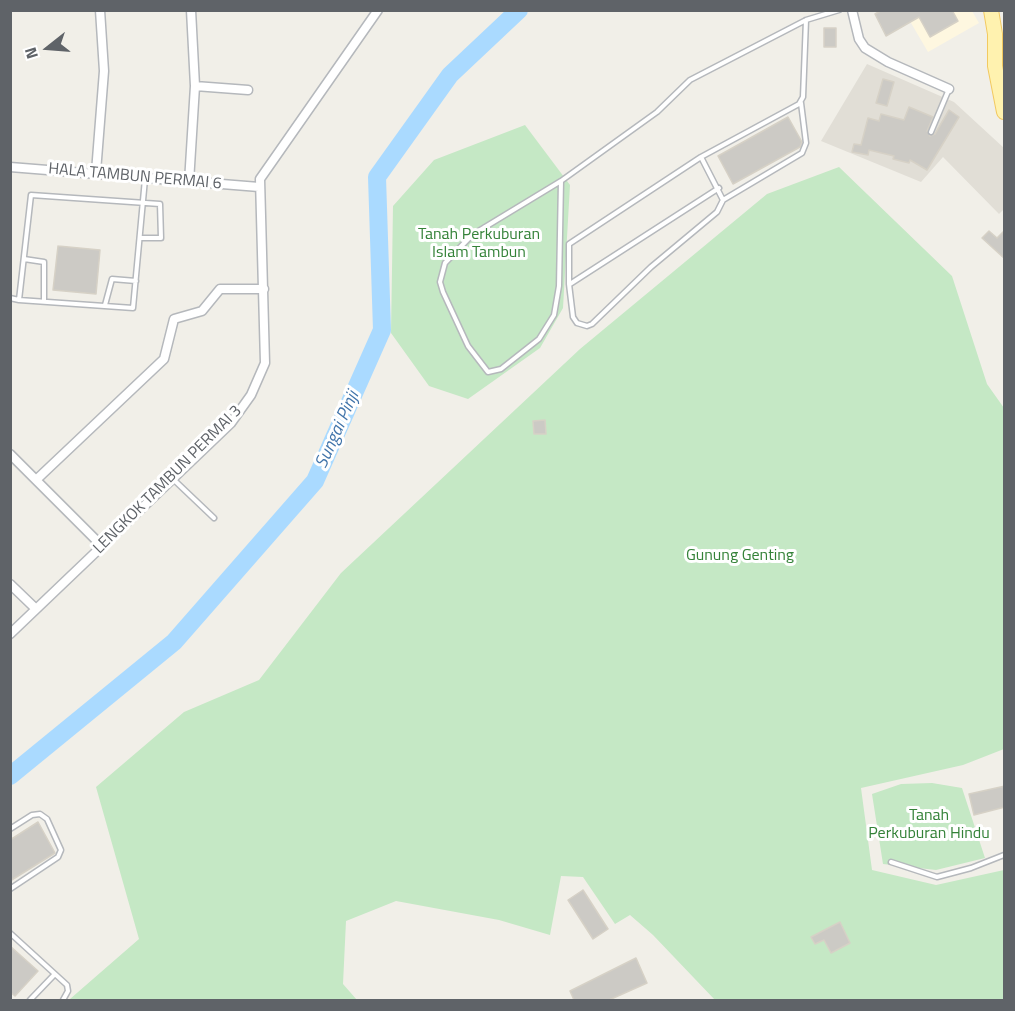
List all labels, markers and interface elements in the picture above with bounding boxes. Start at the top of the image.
north arrow [18,18,78,78]
text: N [18,44,44,62]
street label: HALA TAMBUN PERMAI 6 [48,160,222,194]
park label: Tanah Perkuburan Islam Tambun [418,225,540,263]
water label: Sungai Pinji [311,388,365,472]
street label: LENGKOK TAMBUN PERMAI 3 [90,402,246,558]
park label: Gunung Genting [686,546,794,566]
park label: Tanah Perkuburan Hindu [868,806,990,844]

